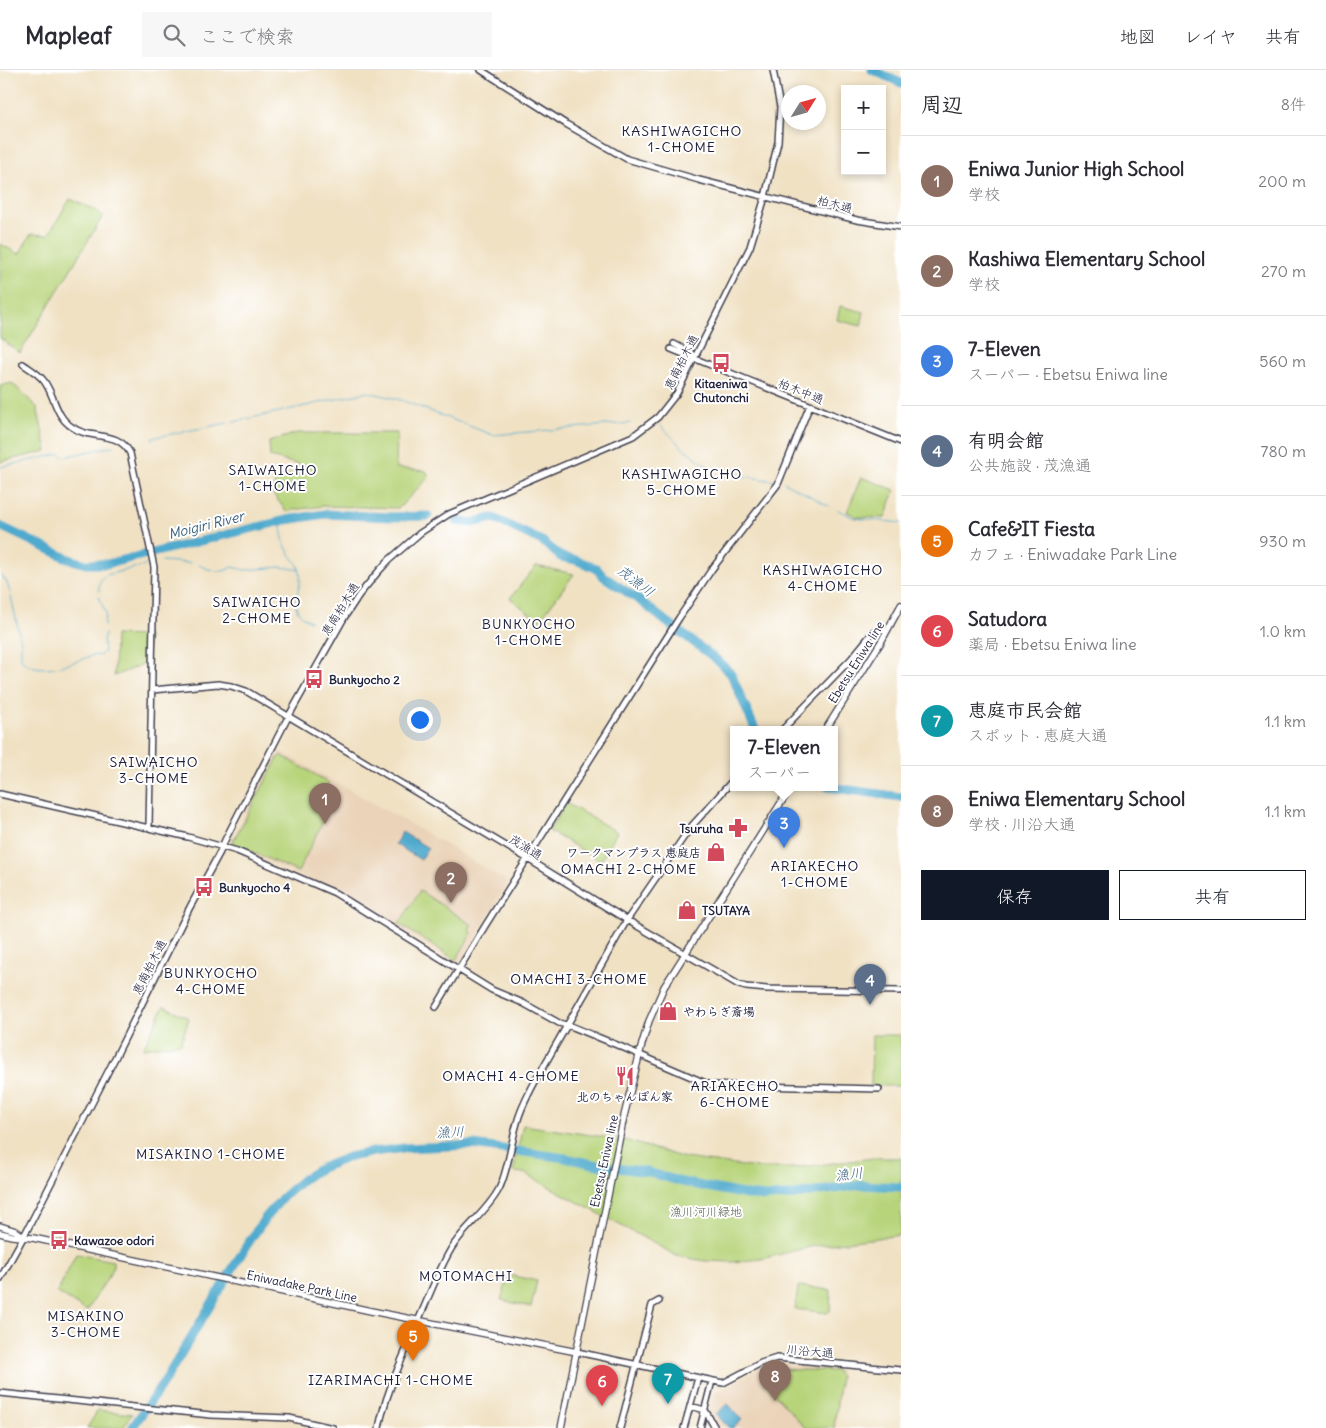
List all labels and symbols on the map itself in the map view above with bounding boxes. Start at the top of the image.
north arrow [781,85,826,130]
district label: KASHIWAGICHO 1-CHOME [622,122,742,156]
street label: 柏木通 [816,192,854,216]
street label: 恵南柏木通 [661,332,701,392]
bus stop icon: Kitaeniwa Chutonchi [710,352,732,374]
street label: 柏木中通 [776,375,826,407]
place label: Kitaeniwa Chutonchi [693,376,749,405]
district label: SAIWAICHO 1-CHOME [228,461,318,495]
district label: KASHIWAGICHO 5-CHOME [622,465,742,499]
water label: Moigiri River [166,506,248,543]
water label: 茂漁川 [614,561,658,601]
district label: KASHIWAGICHO 4-CHOME [763,561,883,595]
street label: 恵南柏木通 [318,580,362,638]
district label: SAIWAICHO 2-CHOME [212,593,302,627]
district label: BUNKYOCHO 1-CHOME [482,615,576,649]
street label: Ebetsu Eniwa line [825,618,887,706]
bus stop icon: Bunkyocho 2 [303,668,325,690]
place label: Bunkyocho 2 [329,672,400,688]
your location [407,707,433,733]
district label: SAIWAICHO 3-CHOME [109,753,199,787]
pin: 1 [309,783,341,824]
pin: 3 [768,807,800,848]
pharmacy icon: Tsuruha [727,817,749,839]
place label: Tsuruha [679,821,723,836]
street label: 茂漁通 [507,831,545,863]
shop icon: ワークマンプラス 恵庭店 [705,841,727,863]
place label: ワークマンプラス 恵庭店 [567,845,701,860]
district label: ARIAKECHO 1-CHOME [771,857,859,891]
district label: OMACHI 2-CHOME [561,860,697,878]
pin: 2 [435,862,467,903]
bus stop icon: Bunkyocho 4 [193,876,215,898]
place label: Bunkyocho 4 [219,880,290,896]
shop icon: TSUTAYA [676,899,698,921]
place label: TSUTAYA [702,903,750,918]
street label: 恵南柏木通 [129,937,169,997]
district label: BUNKYOCHO 4-CHOME [164,964,258,998]
pin: 4 [854,964,886,1005]
district label: OMACHI 3-CHOME [510,970,648,988]
shop icon: やわらぎ斎場 [657,1000,679,1022]
place label: やわらぎ斎場 [683,1004,755,1019]
restaurant icon: 北のちゃんぽん家 [614,1065,636,1087]
district label: OMACHI 4-CHOME [442,1067,580,1085]
district label: ARIAKECHO 6-CHOME [691,1077,779,1111]
place label: 北のちゃんぽん家 [577,1089,673,1104]
street label: Ebetsu Eniwa line [587,1113,621,1209]
water label: 漁川 [436,1123,464,1141]
district label: MISAKINO 1-CHOME [136,1145,286,1163]
water label: 漁川 [834,1164,864,1184]
park label: 漁川河川緑地 [670,1204,742,1219]
bus stop icon: Kawazoe odori [48,1229,70,1251]
place label: Kawazoe odori [74,1233,155,1248]
street label: Eniwadake Park Line [245,1267,359,1305]
district label: MOTOMACHI [419,1267,513,1285]
district label: MISAKINO 3-CHOME [47,1307,125,1341]
pin: 5 [397,1320,429,1361]
street label: 川沿大通 [785,1341,835,1361]
pin: 8 [759,1360,791,1401]
pin: 7 [652,1363,684,1404]
pin: 6 [586,1365,618,1406]
district label: IZARIMACHI 1-CHOME [308,1371,474,1389]

